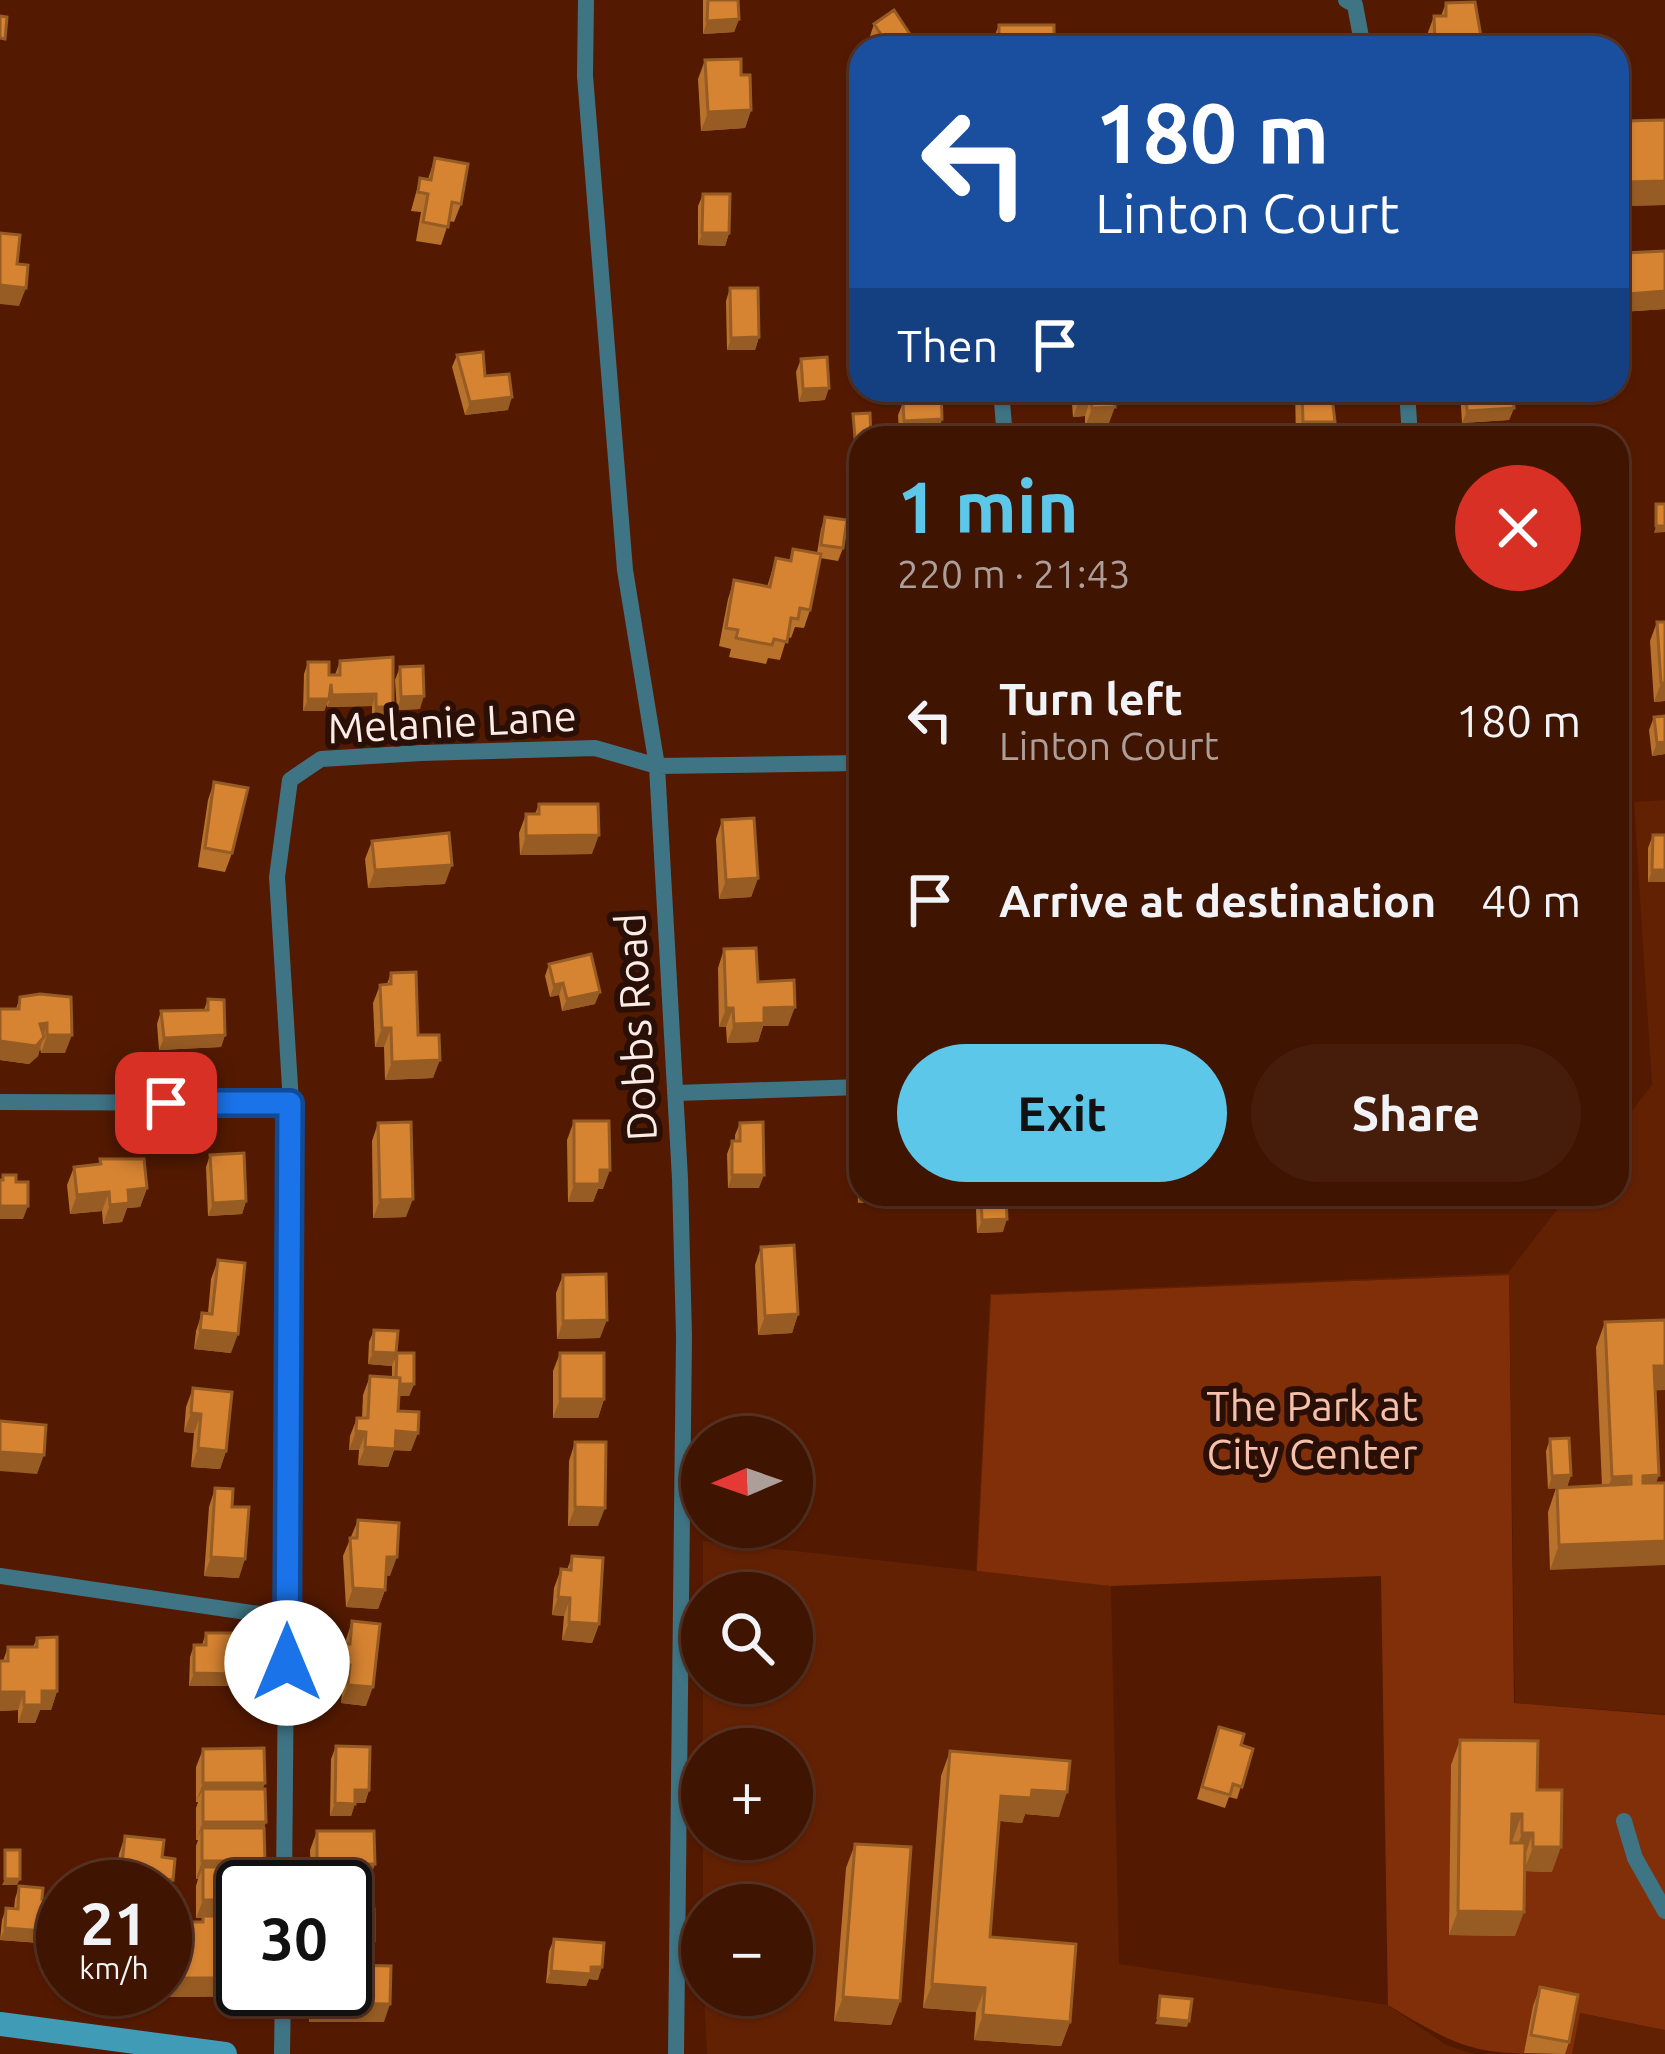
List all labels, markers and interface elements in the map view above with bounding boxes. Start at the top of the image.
icon: left [897,84,1053,240]
text: 180 m [1095,85,1329,179]
text: Linton Court [1095,183,1400,243]
icon: arrive [1022,312,1088,378]
text: Then [897,320,998,371]
button: close [1455,465,1581,591]
text: 1 min [897,466,1079,547]
text: 220 m · 21:43 [897,552,1131,595]
text: Turn left [999,673,1183,724]
icon: left [897,687,963,753]
street label: Melanie Lane [326,692,578,751]
text: 180 m [1456,695,1581,746]
text: Linton Court [999,724,1219,767]
icon: arrive [897,867,963,933]
text: Arrive at destination [999,875,1436,926]
text: 40 m [1481,875,1581,926]
street label: Dobbs Road [606,912,665,1142]
button: Exit [897,1044,1227,1182]
button: Share [1251,1044,1581,1182]
pin [115,1052,217,1154]
icon: arrive [133,1070,199,1136]
park label: The Park at City Center [1206,1382,1418,1477]
north arrow [681,1416,813,1548]
map controls [681,1416,813,2016]
button: search [681,1572,813,1704]
position arrow [224,1600,350,1726]
button: + [681,1728,813,1860]
speed limit sign: 30 [216,1860,372,2016]
button: − [681,1884,813,2016]
text: 21 [80,1889,148,1956]
text: km/h [79,1951,149,1985]

